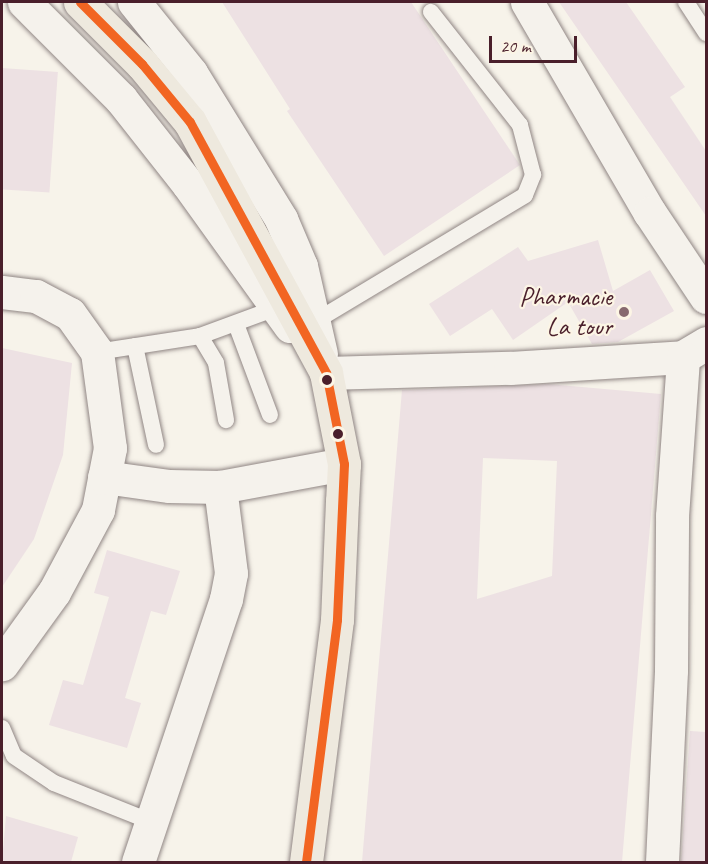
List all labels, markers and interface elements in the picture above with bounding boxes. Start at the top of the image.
scale bar [492,24,580,62]
text: 20 m [500,35,531,57]
place label: Pharmacie La tour [519,281,612,342]
marker: Pharmacie La tour [617,305,631,319]
unlabelled marker [321,374,333,386]
unlabelled marker [332,428,344,440]

